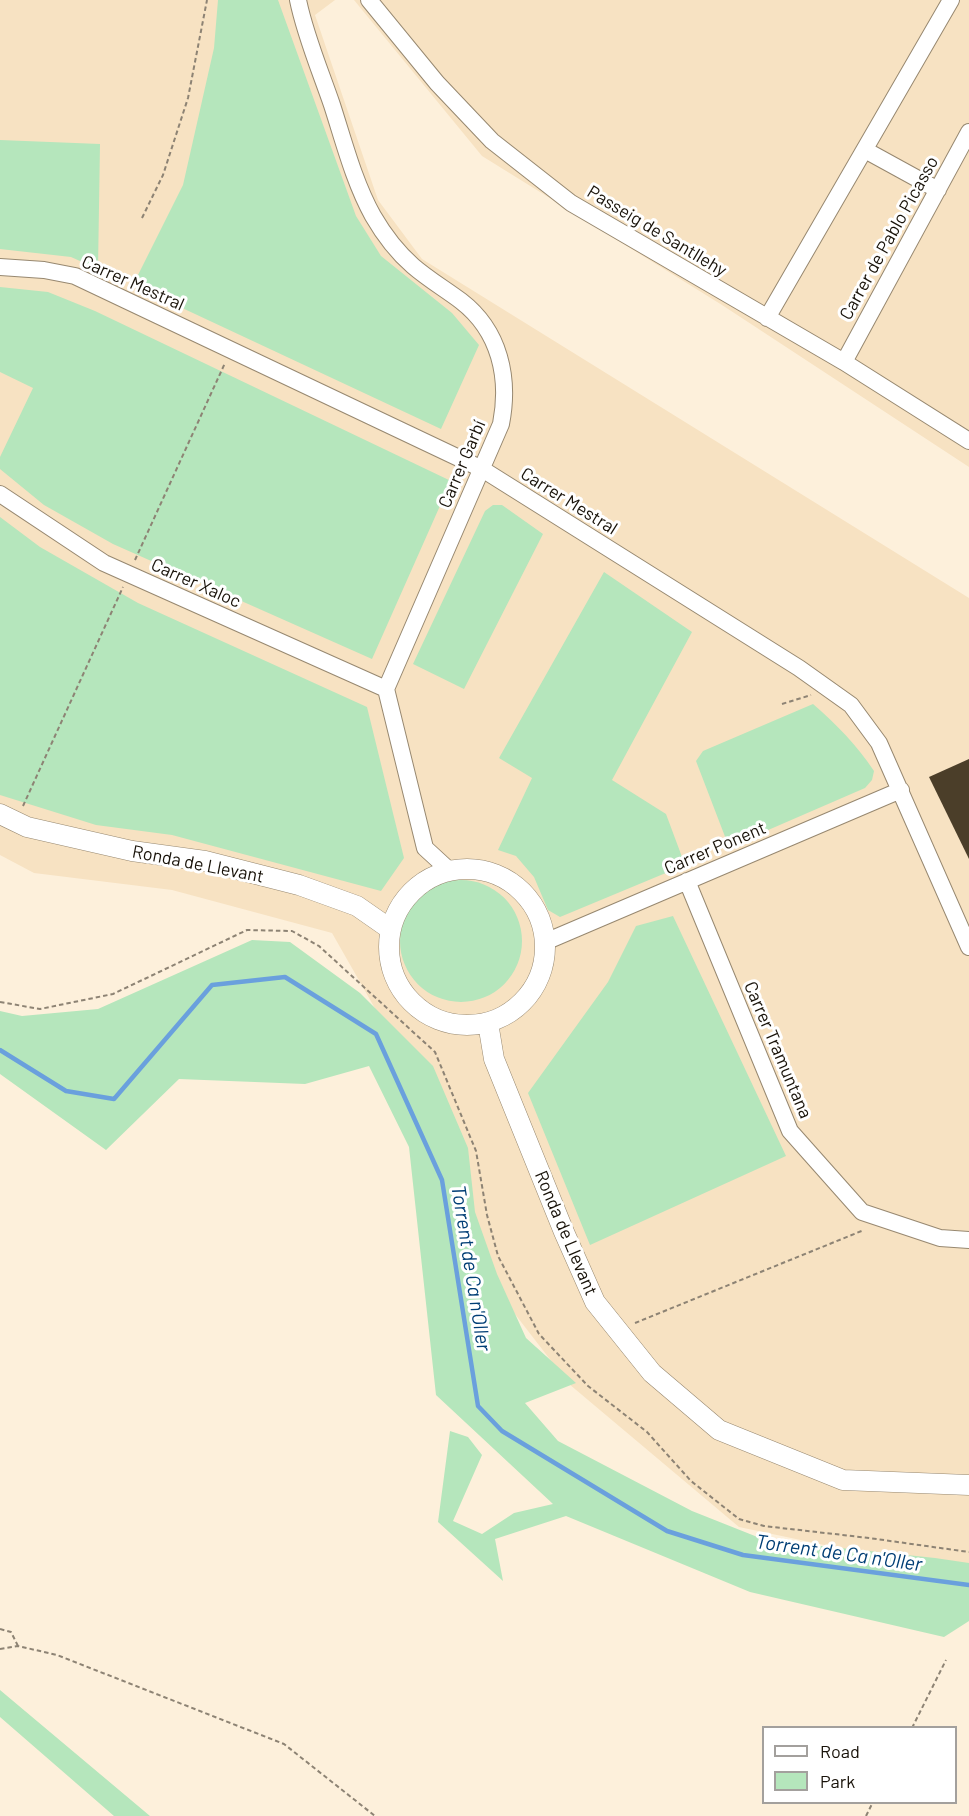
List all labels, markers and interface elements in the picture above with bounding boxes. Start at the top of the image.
street label: Carrer de Pablo Picasso [835,152,943,324]
street label: Passeig de Santllehy [583,181,731,281]
street label: Carrer Mestral [78,251,188,315]
street label: Carrer Garbí [434,417,490,511]
street label: Carrer Mestral [517,463,621,539]
street label: Carrer Xaloc [148,554,244,612]
street label: Carrer Ponent [661,817,769,879]
street label: Ronda de Llevant [130,841,266,887]
street label: Carrer Tramuntana [739,978,817,1122]
street label: Ronda de Llevant [530,1167,602,1299]
water label: Torrent de Ca n'Oller [446,1183,496,1353]
water label: Torrent de Ca n'Oller [754,1529,924,1577]
legend [762,1726,957,1804]
text: Road [820,1740,860,1762]
text: Park [820,1770,855,1792]

